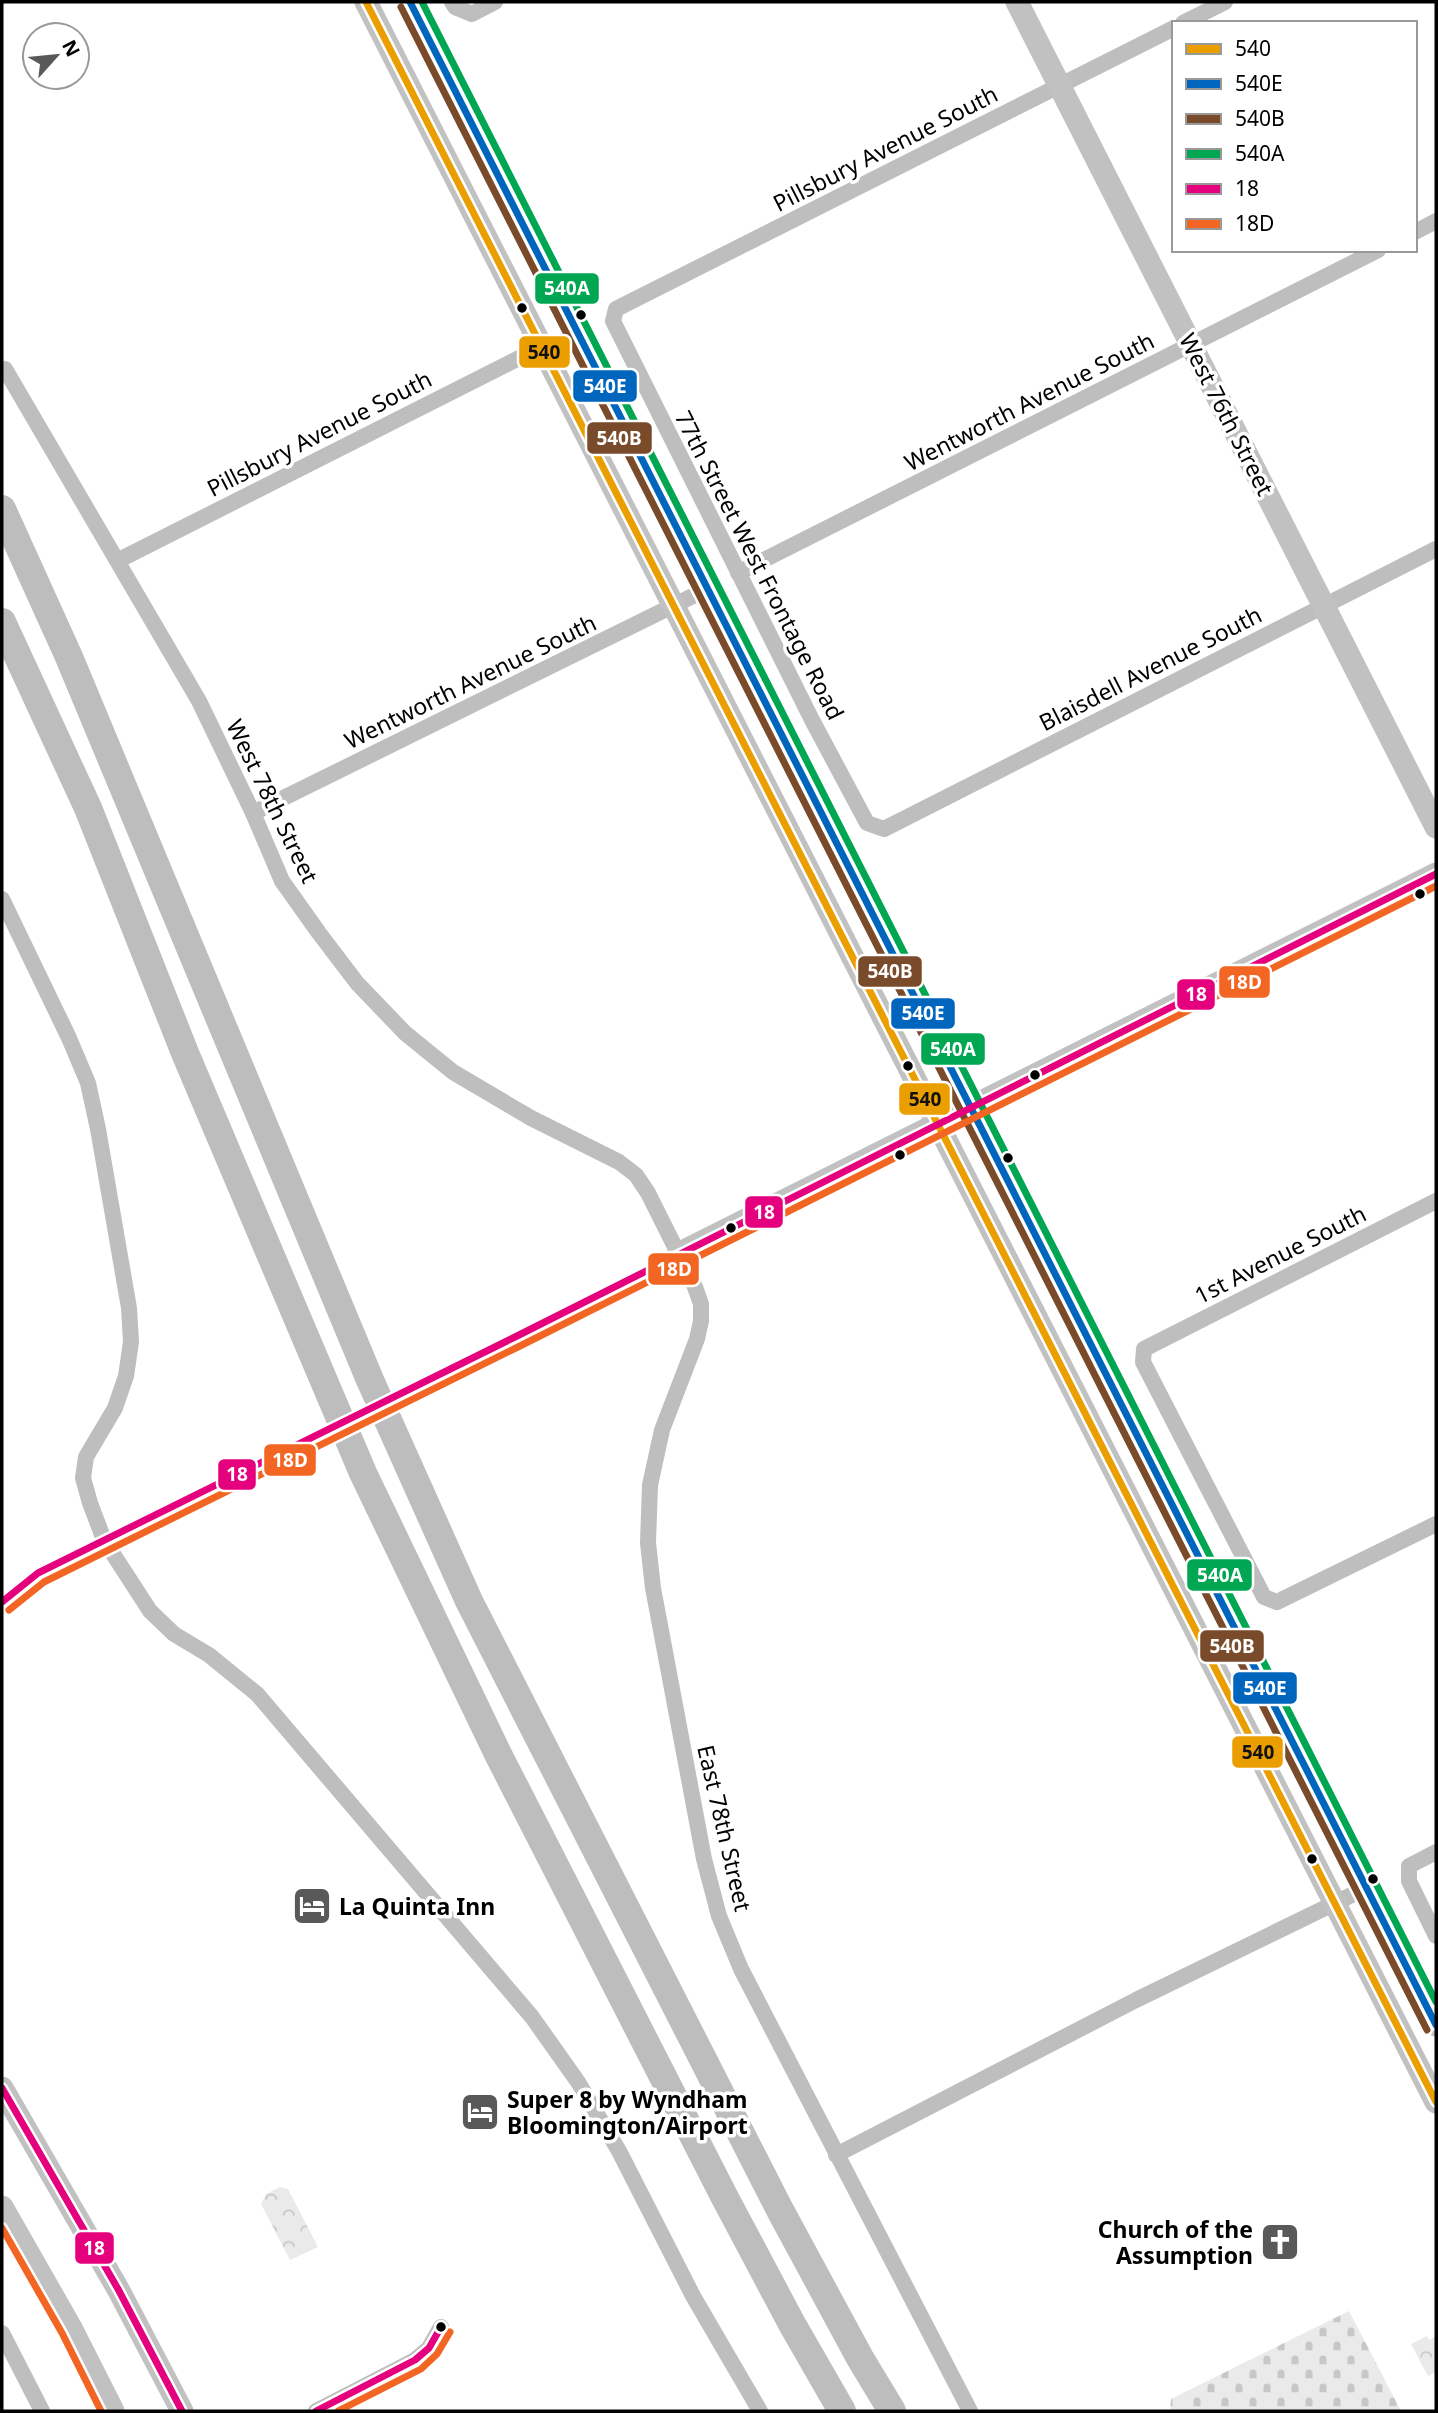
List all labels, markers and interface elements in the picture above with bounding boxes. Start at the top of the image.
north arrow [21,21,91,91]
legend [1172,21,1417,252]
text: 540 [1235,34,1271,62]
text: N [56,35,86,61]
text: 540E [1235,69,1283,97]
street label: Pillsbury Avenue South [767,77,1003,219]
text: 540B [1235,104,1285,132]
text: 540A [1235,139,1285,167]
text: 18 [1235,174,1259,202]
text: 18D [1235,209,1274,237]
line badge: 540A [534,272,600,305]
text: 540A [544,275,591,301]
unlabelled marker [515,301,529,315]
unlabelled marker [574,308,588,322]
street label: Wentworth Avenue South [899,324,1159,478]
street label: West 76th Street [1172,327,1282,501]
line badge: 540 [518,335,571,369]
text: 540 [528,339,560,365]
street label: Pillsbury Avenue South [201,362,437,504]
line badge: 540E [572,369,638,403]
text: 540E [583,373,627,399]
street label: 77th Street West Frontage Road [668,405,852,725]
line badge: 540B [586,421,653,455]
text: 540B [596,425,642,451]
street label: Blaisdell Avenue South [1033,598,1267,738]
street label: Wentworth Avenue South [339,606,601,756]
street label: West 78th Street [220,714,326,888]
unlabelled marker [1413,887,1427,901]
line badge: 540B [857,955,923,988]
text: 540B [867,958,913,984]
line badge: 18D [1218,965,1271,999]
text: 18D [1226,969,1262,995]
line badge: 18 [1176,978,1216,1011]
text: 18 [1185,981,1207,1007]
line badge: 540E [890,997,956,1030]
text: 540E [901,1000,945,1026]
line badge: 540A [920,1032,986,1066]
text: 540A [930,1036,977,1062]
unlabelled marker [901,1059,915,1073]
unlabelled marker [1028,1068,1042,1082]
line badge: 540 [898,1082,951,1116]
text: 540 [909,1086,941,1112]
unlabelled marker [893,1148,907,1162]
unlabelled marker [1001,1151,1015,1165]
line badge: 18 [744,1195,784,1229]
street label: 1st Avenue South [1189,1197,1371,1311]
text: 18 [753,1199,775,1225]
unlabelled marker [724,1221,738,1235]
line badge: 18D [647,1252,700,1286]
text: 18D [656,1256,692,1282]
line badge: 18D [263,1443,317,1477]
text: 18D [272,1447,308,1473]
line badge: 18 [217,1458,257,1491]
text: 18 [226,1461,248,1487]
line badge: 540A [1186,1558,1253,1592]
text: 540A [1197,1562,1244,1588]
line badge: 540B [1199,1629,1265,1663]
text: 540B [1209,1633,1255,1659]
line badge: 540E [1232,1671,1298,1705]
text: 540E [1243,1675,1287,1701]
line badge: 540 [1231,1735,1284,1769]
text: 540 [1242,1739,1274,1765]
street label: East 78th Street [690,1742,760,1914]
unlabelled marker [1305,1852,1319,1866]
unlabelled marker [1366,1872,1380,1886]
hotel icon: La Quinta Inn [291,1885,333,1927]
place label: La Quinta Inn [339,1890,495,1922]
place label: Super 8 by Wyndham Bloomington/Airport [507,2083,748,2141]
hotel icon: Super 8 by Wyndham Bloomington/Airport [459,2091,501,2133]
place label: Church of the Assumption [1098,2213,1253,2271]
church icon: Church of the Assumption [1259,2221,1301,2263]
line badge: 18 [74,2231,115,2265]
text: 18 [83,2235,105,2261]
unlabelled marker [434,2320,448,2334]

